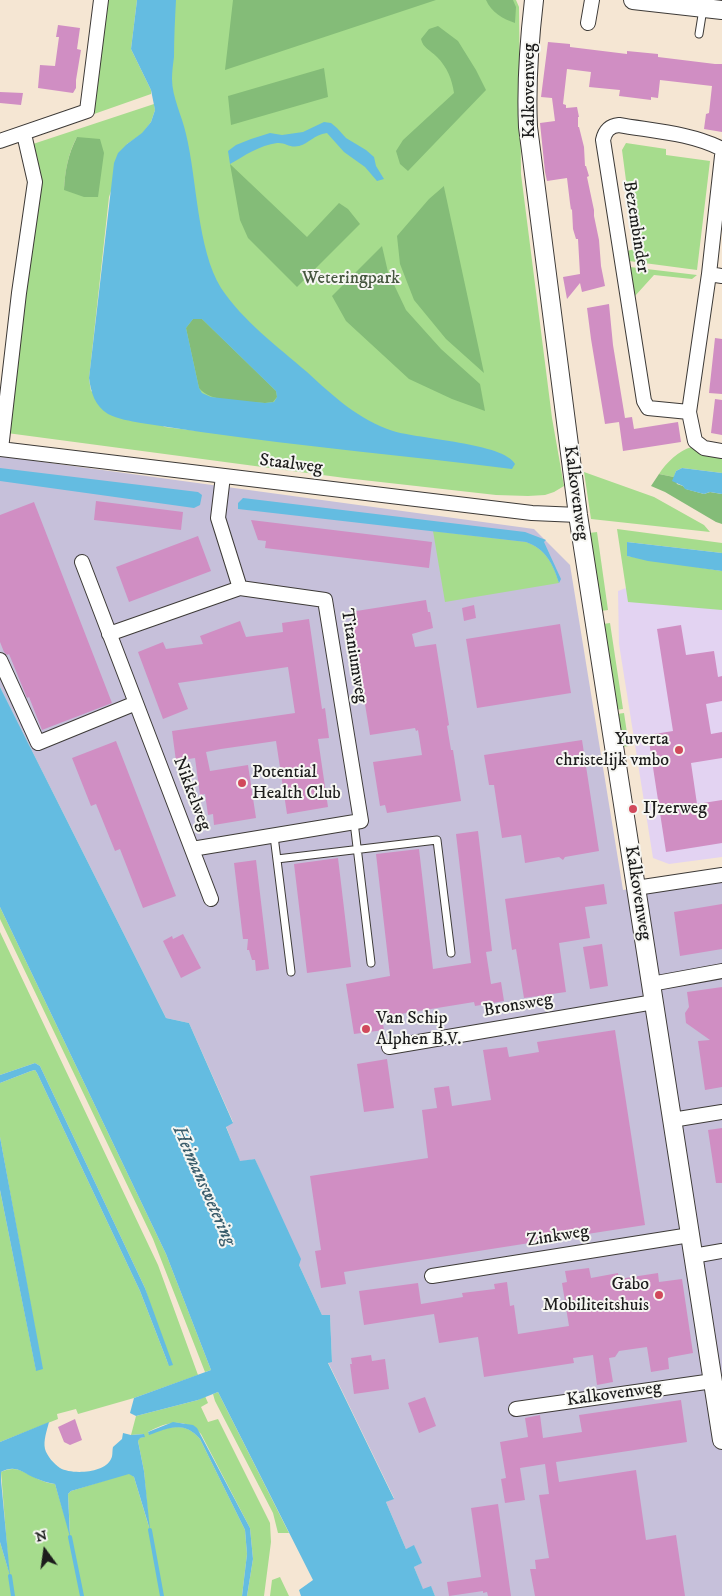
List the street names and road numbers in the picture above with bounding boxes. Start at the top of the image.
street label: Kalkovenweg [519,43,541,139]
street label: Bezembinder [617,179,653,275]
street label: Kalkovenweg [558,444,592,542]
street label: Staalweg [258,450,324,480]
street label: Titaniumweg [335,607,371,705]
street label: Nikkelweg [167,754,215,834]
street label: Kalkovenweg [619,844,655,942]
street label: Bronsweg [482,989,554,1023]
street label: Zinkweg [526,1221,590,1253]
street label: Kalkovenweg [565,1378,663,1412]

